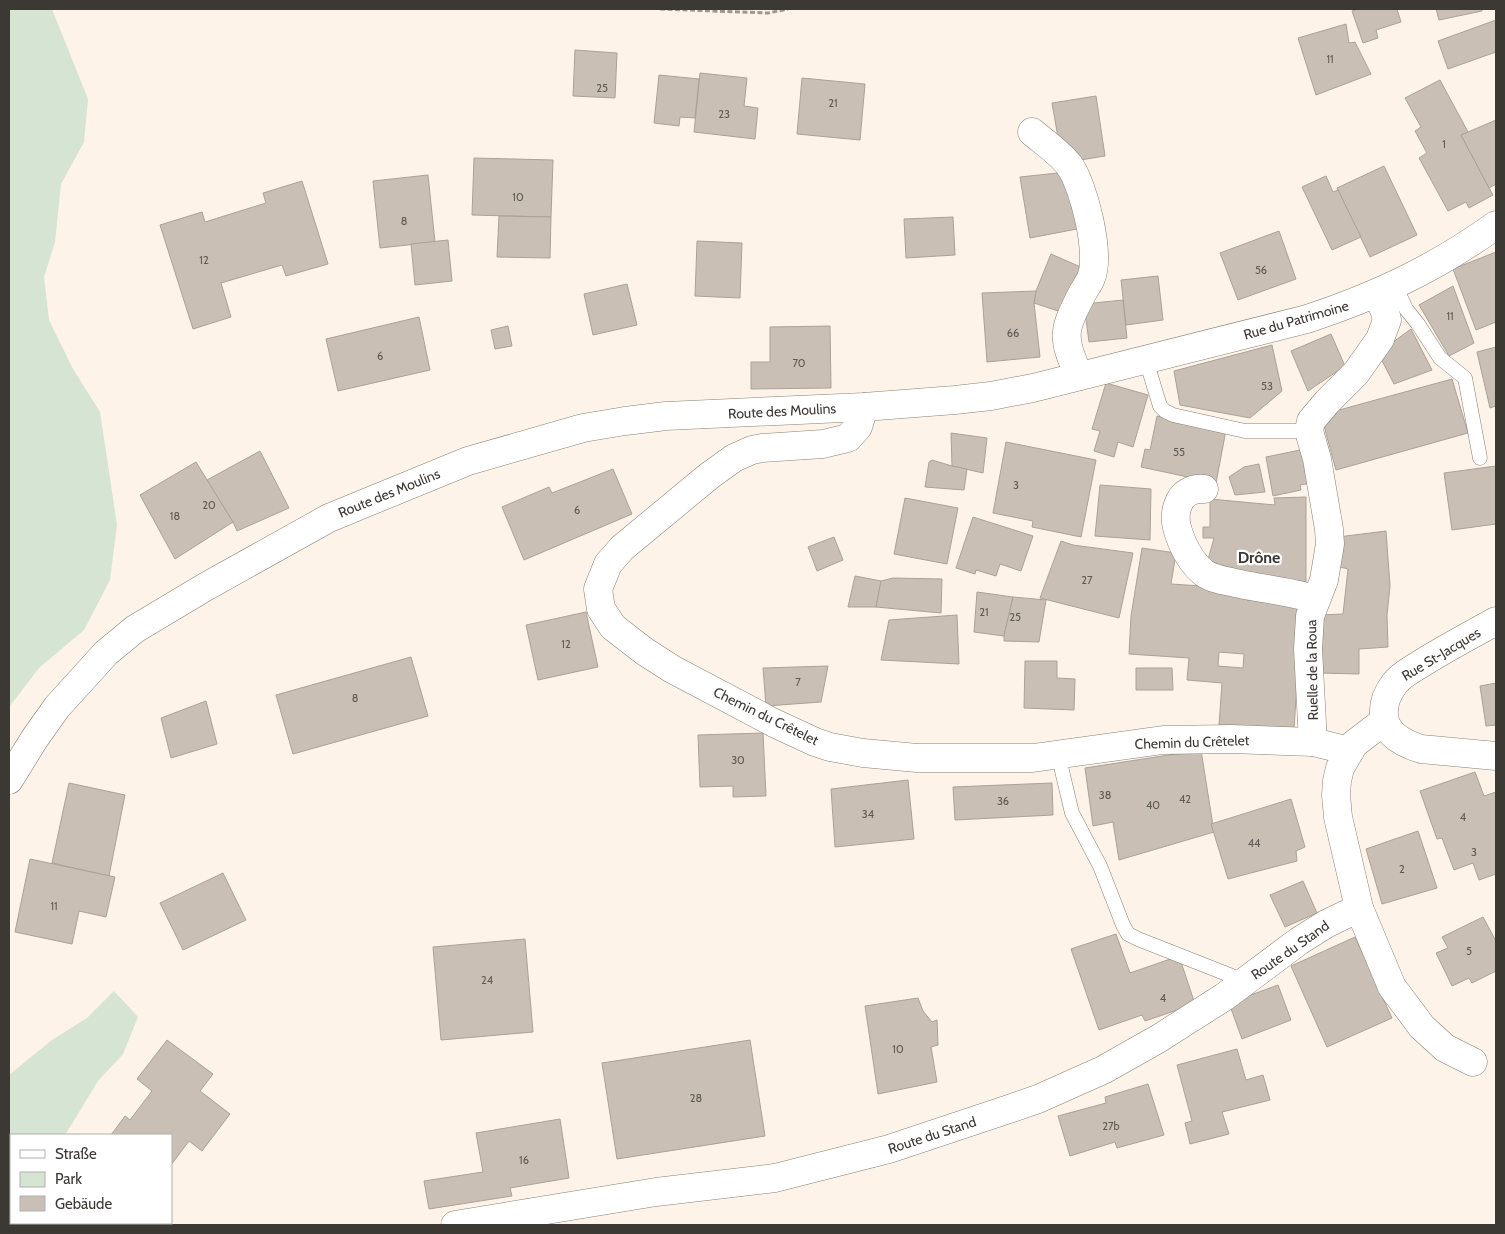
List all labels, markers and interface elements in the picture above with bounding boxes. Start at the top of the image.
house number: 11 [1326,52,1334,66]
house number: 25 [596,81,608,95]
house number: 21 [828,96,838,110]
house number: 23 [718,107,730,121]
house number: 1 [1442,137,1446,151]
house number: 10 [512,190,524,204]
house number: 8 [401,214,407,228]
house number: 12 [199,253,209,267]
house number: 56 [1255,263,1267,277]
street label: Rue du Patrimoine [1241,296,1351,344]
house number: 11 [1446,309,1454,323]
house number: 66 [1007,326,1019,340]
house number: 6 [377,349,383,363]
house number: 70 [792,356,806,370]
house number: 53 [1261,379,1273,393]
street label: Route des Moulins [727,399,837,423]
house number: 55 [1173,445,1185,459]
street label: Route des Moulins [335,464,443,522]
house number: 3 [1013,478,1019,492]
house number: 20 [202,498,216,512]
house number: 6 [574,503,580,517]
house number: 18 [170,509,180,523]
district label: Drône [1238,548,1280,567]
house number: 27 [1081,573,1093,587]
house number: 21 [979,605,989,619]
house number: 25 [1009,610,1021,624]
street label: Ruelle de la Roua [1302,619,1322,721]
street label: Rue St-Jacques [1398,623,1484,685]
house number: 12 [561,637,571,651]
house number: 7 [795,675,801,689]
street label: Chemin du Crêtelet [710,683,822,749]
house number: 8 [352,691,358,705]
street label: Chemin du Crêtelet [1134,731,1250,753]
house number: 30 [731,753,745,767]
house number: 38 [1099,788,1111,802]
house number: 42 [1179,792,1191,806]
house number: 36 [997,794,1009,808]
house number: 40 [1146,798,1160,812]
house number: 34 [862,807,875,821]
house number: 4 [1460,810,1467,824]
house number: 44 [1248,836,1261,850]
house number: 3 [1471,845,1477,859]
house number: 2 [1399,862,1405,876]
house number: 11 [50,899,58,913]
street label: Route du Stand [1247,916,1333,984]
house number: 5 [1466,944,1472,958]
house number: 24 [481,973,494,987]
house number: 4 [1160,991,1167,1005]
house number: 10 [892,1042,904,1056]
house number: 28 [690,1091,702,1105]
street label: Route du Stand [886,1112,978,1158]
house number: 27b [1102,1119,1120,1133]
legend [10,1134,172,1224]
text: Straße [55,1145,97,1163]
house number: 16 [519,1153,529,1167]
text: Park [55,1170,82,1188]
text: Gebäude [55,1195,112,1213]

